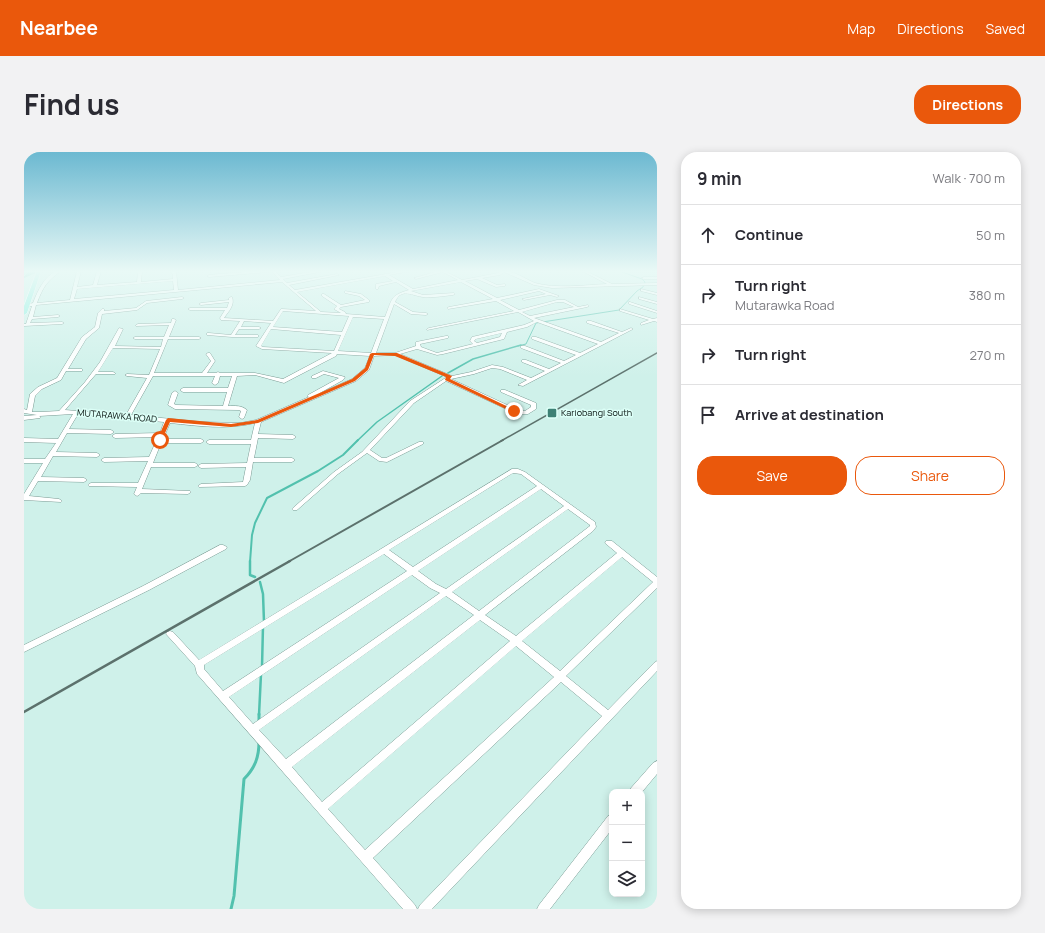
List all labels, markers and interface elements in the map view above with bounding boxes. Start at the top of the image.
text: Nearbee [20,15,98,41]
text: Map [847,19,875,38]
text: Directions [897,19,964,38]
text: Saved [986,19,1025,38]
text: Find us [24,85,119,123]
button: Directions [914,85,1021,124]
text: 9 min [697,167,742,190]
text: Walk · 700 m [933,169,1005,187]
icon: ahead [697,224,719,246]
text: Continue [735,224,803,245]
text: 50 m [976,226,1005,244]
text: Turn right [735,275,806,296]
icon: right [697,284,719,306]
text: 380 m [969,286,1005,304]
text: Mutarawka Road [735,296,835,314]
icon: right [697,344,719,366]
text: Turn right [735,344,806,365]
text: 270 m [970,346,1005,364]
route end [505,402,523,420]
icon: arrive [697,404,719,426]
text: Arrive at destination [735,404,884,425]
street label: MUTARAWKA ROAD [76,406,158,425]
place label: Kariobangi South [561,406,632,419]
marker: Kariobangi South [546,407,558,419]
route start [151,431,169,449]
button: Save [697,456,847,495]
button: Share [855,456,1005,495]
map controls [609,789,645,897]
button: + [609,789,645,825]
button: − [609,825,645,861]
button: layers [609,861,645,897]

